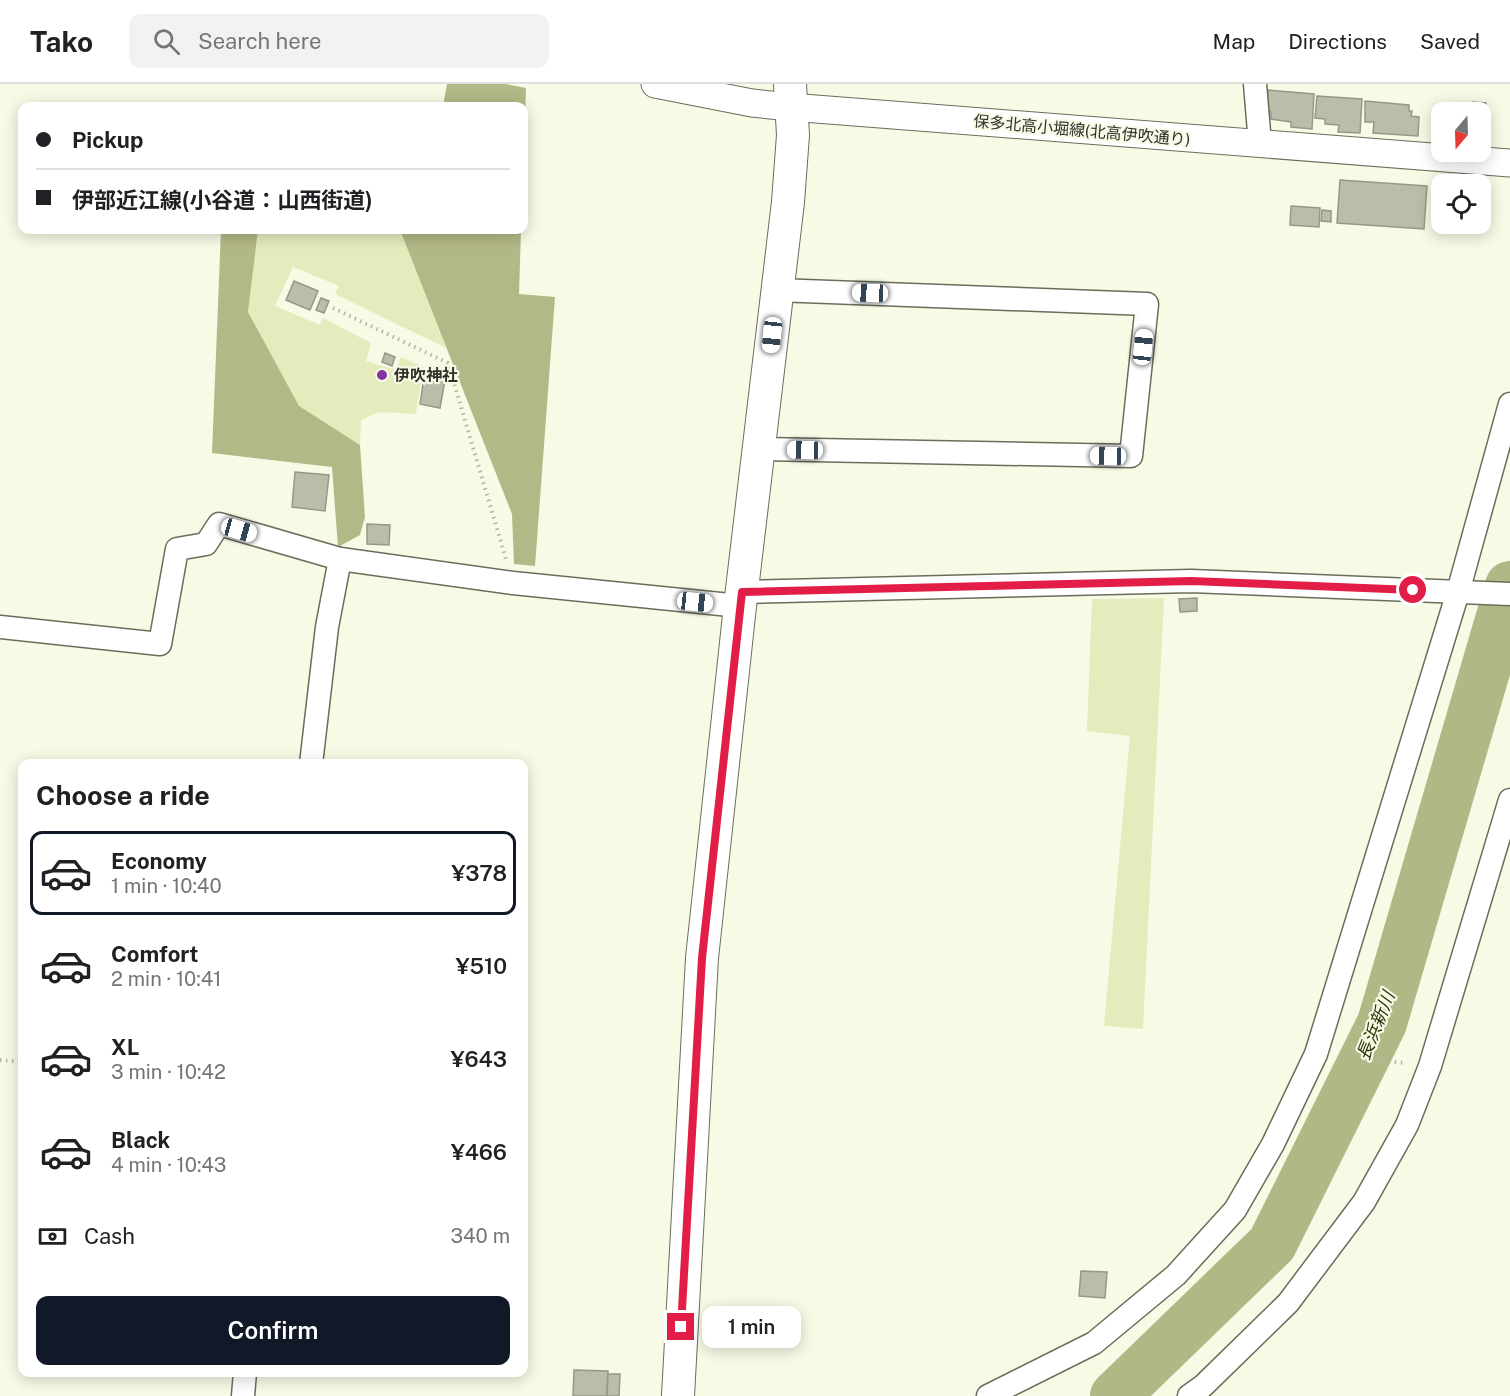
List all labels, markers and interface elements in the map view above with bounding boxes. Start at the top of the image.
search box [129,14,549,68]
text: Tako [30,25,93,58]
icon: search [150,25,183,58]
text: Search here [198,28,322,54]
text: Map [1213,29,1255,54]
text: Directions [1288,29,1387,54]
text: Saved [1420,29,1480,54]
north arrow [1431,102,1491,162]
map controls [1431,102,1491,234]
street label: 保多北高小堀線(北高伊吹通り) [973,112,1191,149]
text: Pickup [72,127,143,153]
button: locate [1431,174,1491,234]
text: 伊部近江線(小谷道：山西街道) [72,187,373,213]
car [852,283,888,303]
car [761,316,783,354]
car [1132,328,1154,366]
place label: 伊吹神社 [393,366,458,385]
marker: 伊吹神社 [375,368,389,382]
car [787,441,823,459]
car [1090,447,1126,465]
car [219,516,259,544]
route start [1399,576,1426,603]
car [676,591,714,613]
text: Choose a ride [36,779,210,811]
icon: car [39,846,93,900]
text: Economy [111,848,207,874]
text: ¥378 [451,860,507,886]
text: 1 min · 10:40 [111,874,222,898]
icon: car [39,939,93,993]
text: Comfort [111,941,198,967]
text: ¥510 [455,953,507,979]
text: 2 min · 10:41 [111,967,221,991]
water label: 長浜新川 [1352,987,1400,1063]
icon: car [39,1032,93,1086]
text: XL [111,1034,139,1060]
text: ¥643 [450,1046,507,1072]
text: 3 min · 10:42 [111,1060,226,1084]
icon: car [39,1125,93,1179]
text: Black [111,1127,170,1153]
text: ¥466 [451,1139,507,1165]
text: 4 min · 10:43 [111,1153,226,1177]
icon: cash [36,1220,69,1253]
text: Cash [84,1223,135,1249]
text: 340 m [450,1224,510,1248]
button: Confirm [36,1296,510,1365]
callout: 1 min [702,1306,801,1348]
route end [667,1313,694,1340]
text: 1 min [728,1315,775,1339]

